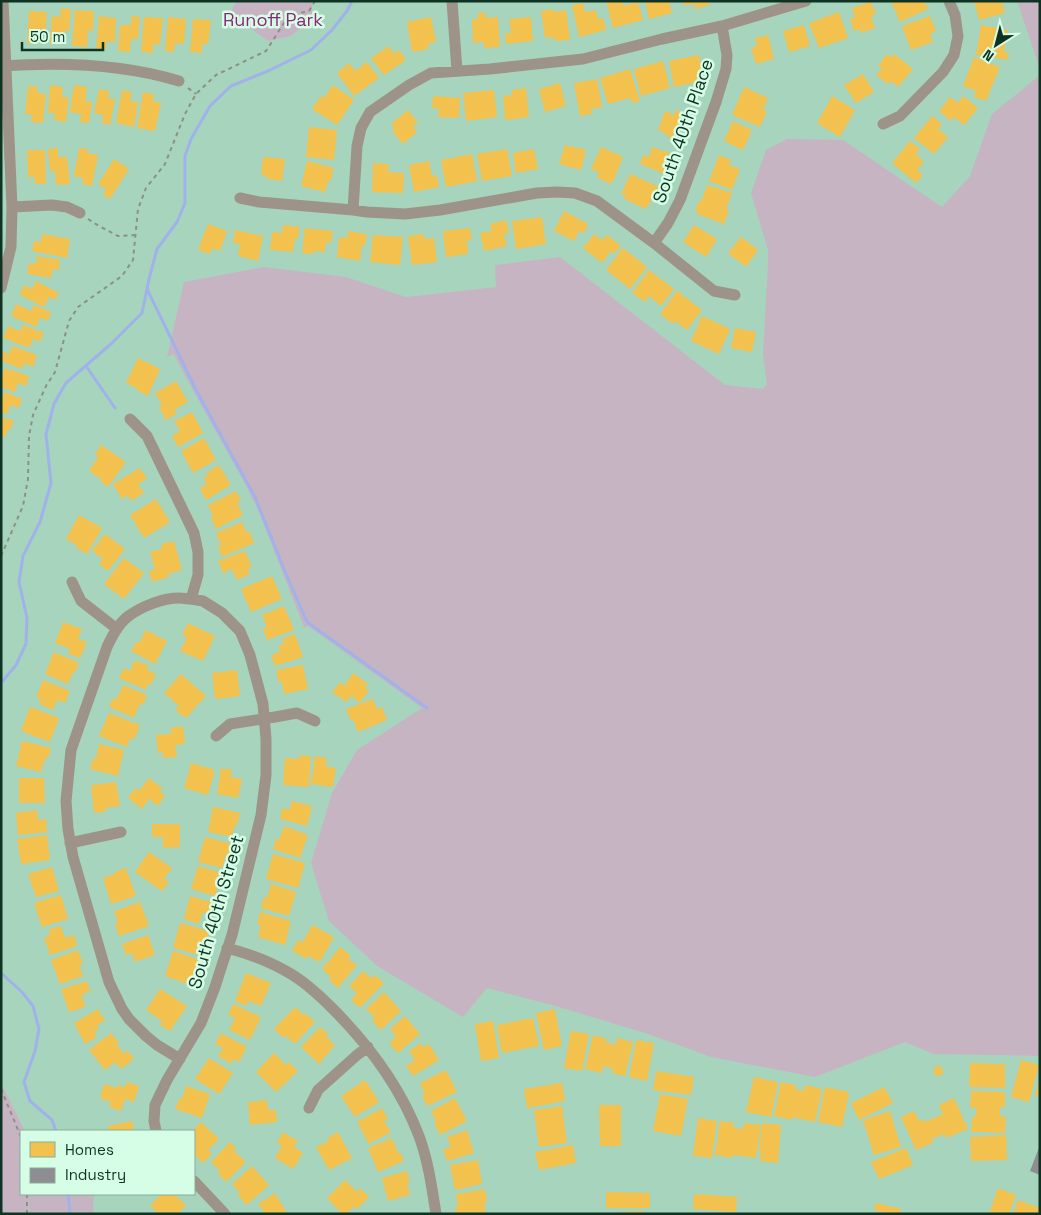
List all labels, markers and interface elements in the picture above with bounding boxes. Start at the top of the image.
park label: Runoff Park [223,8,323,31]
scale bar [22,20,104,52]
north arrow [971,20,1021,70]
text: 50 m [30,27,65,46]
text: N [979,45,997,66]
street label: South 40th Place [647,56,718,206]
street label: South 40th Street [183,832,248,991]
legend [20,1130,195,1195]
text: Homes [65,1140,114,1159]
text: Industry [65,1165,126,1184]

